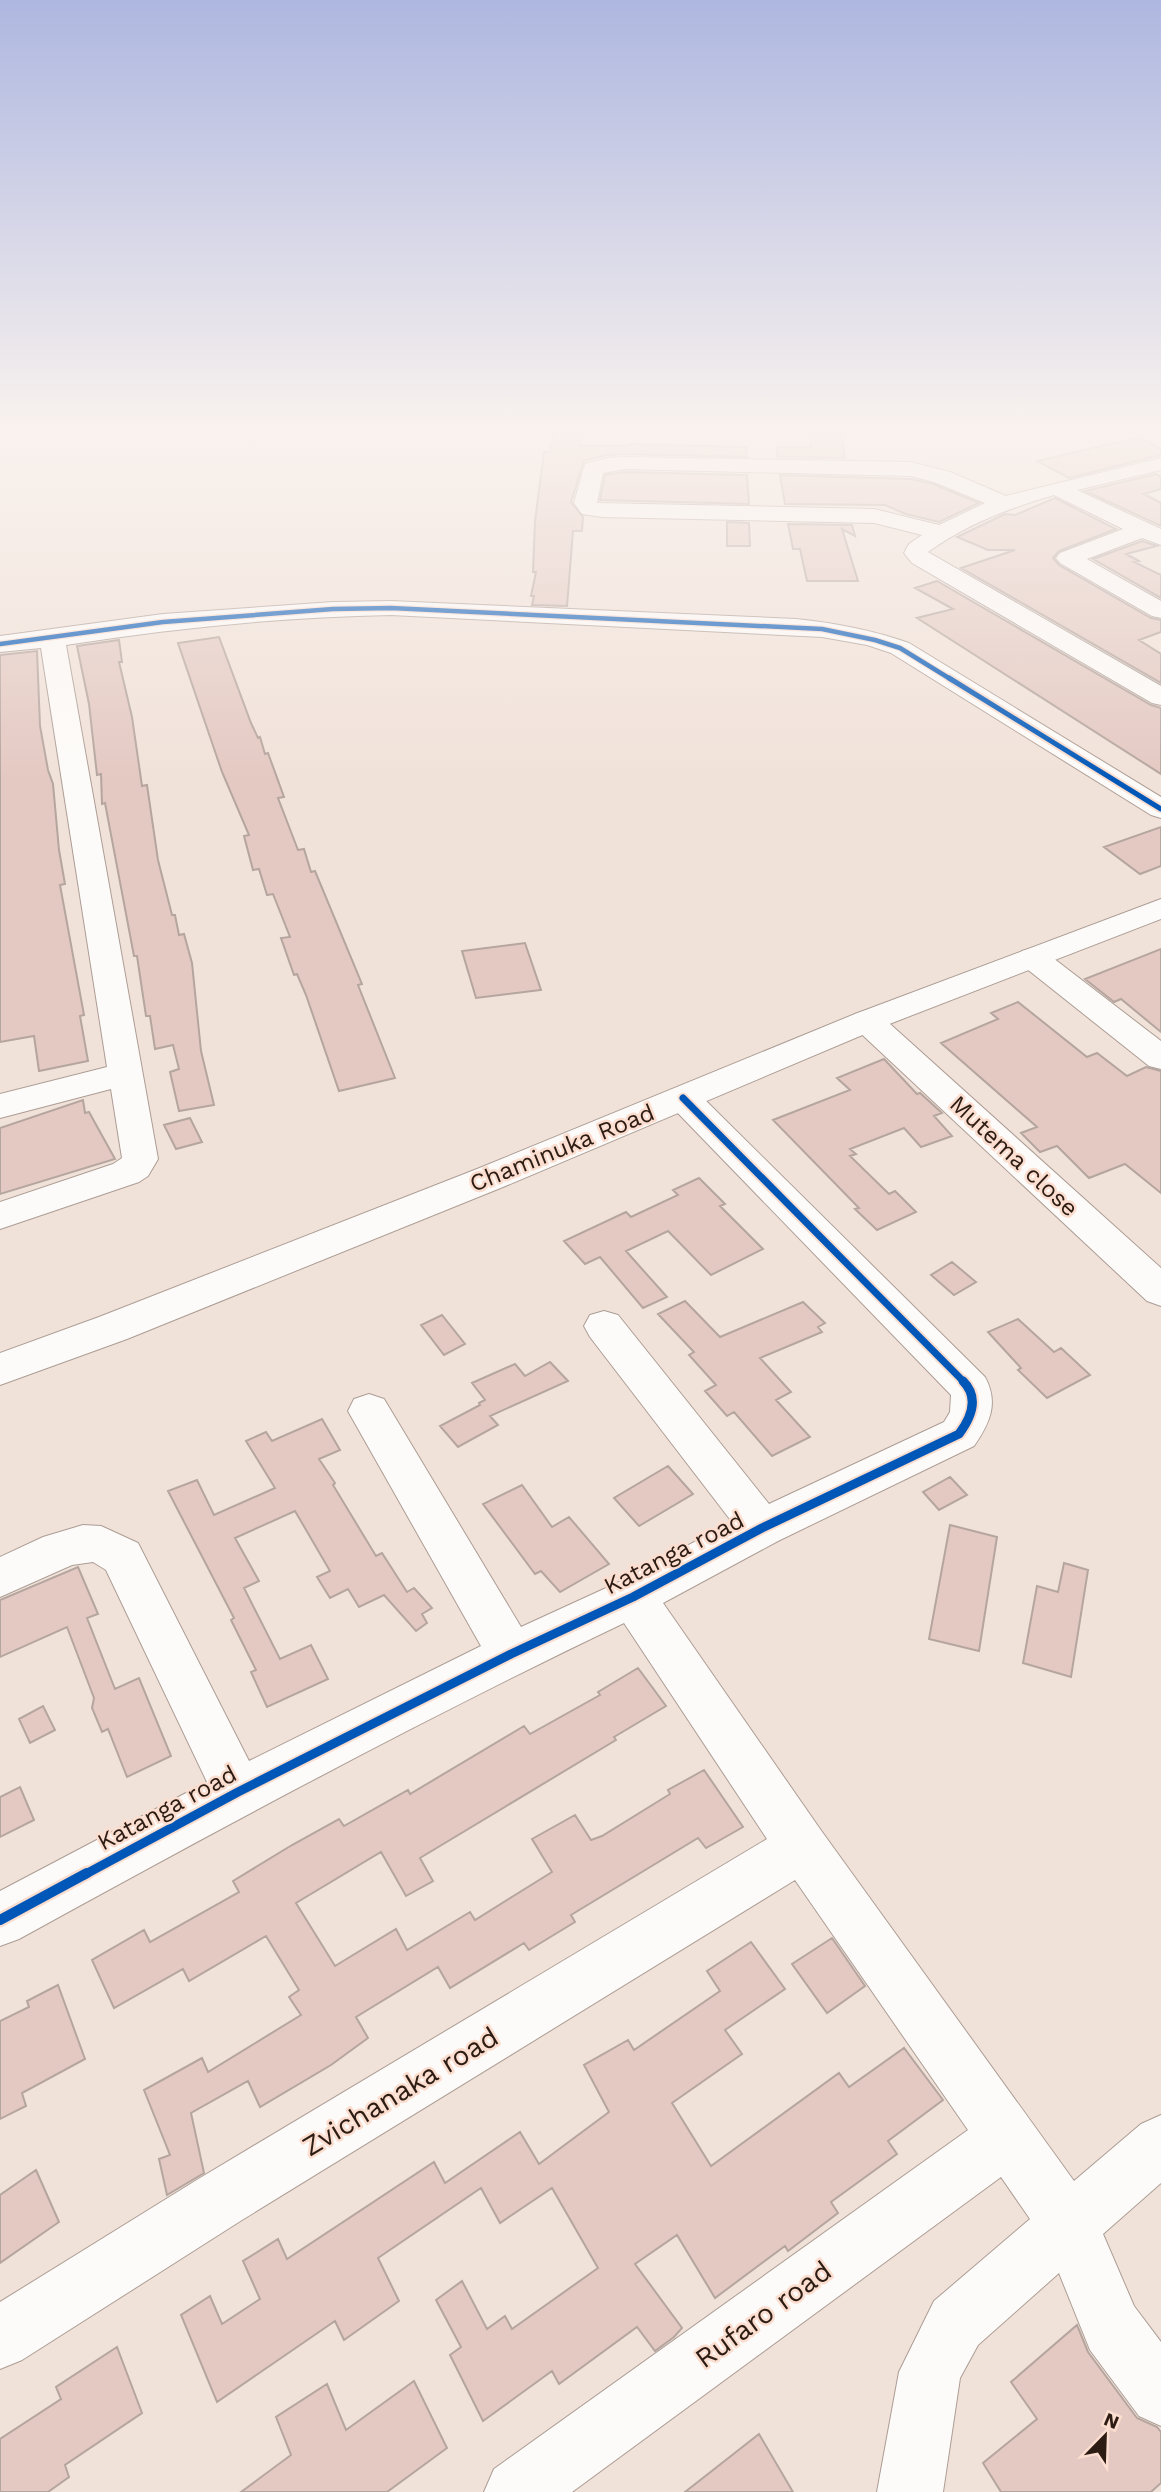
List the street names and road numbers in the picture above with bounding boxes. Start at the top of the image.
street label: Mutema close [944,1090,1084,1222]
street label: Chaminuka Road [465,1098,659,1198]
street label: Katanga road [599,1506,749,1600]
street label: Katanga road [93,1760,241,1856]
street label: Zvichanaka road [296,2020,504,2163]
street label: Rufaro road [689,2254,838,2375]

